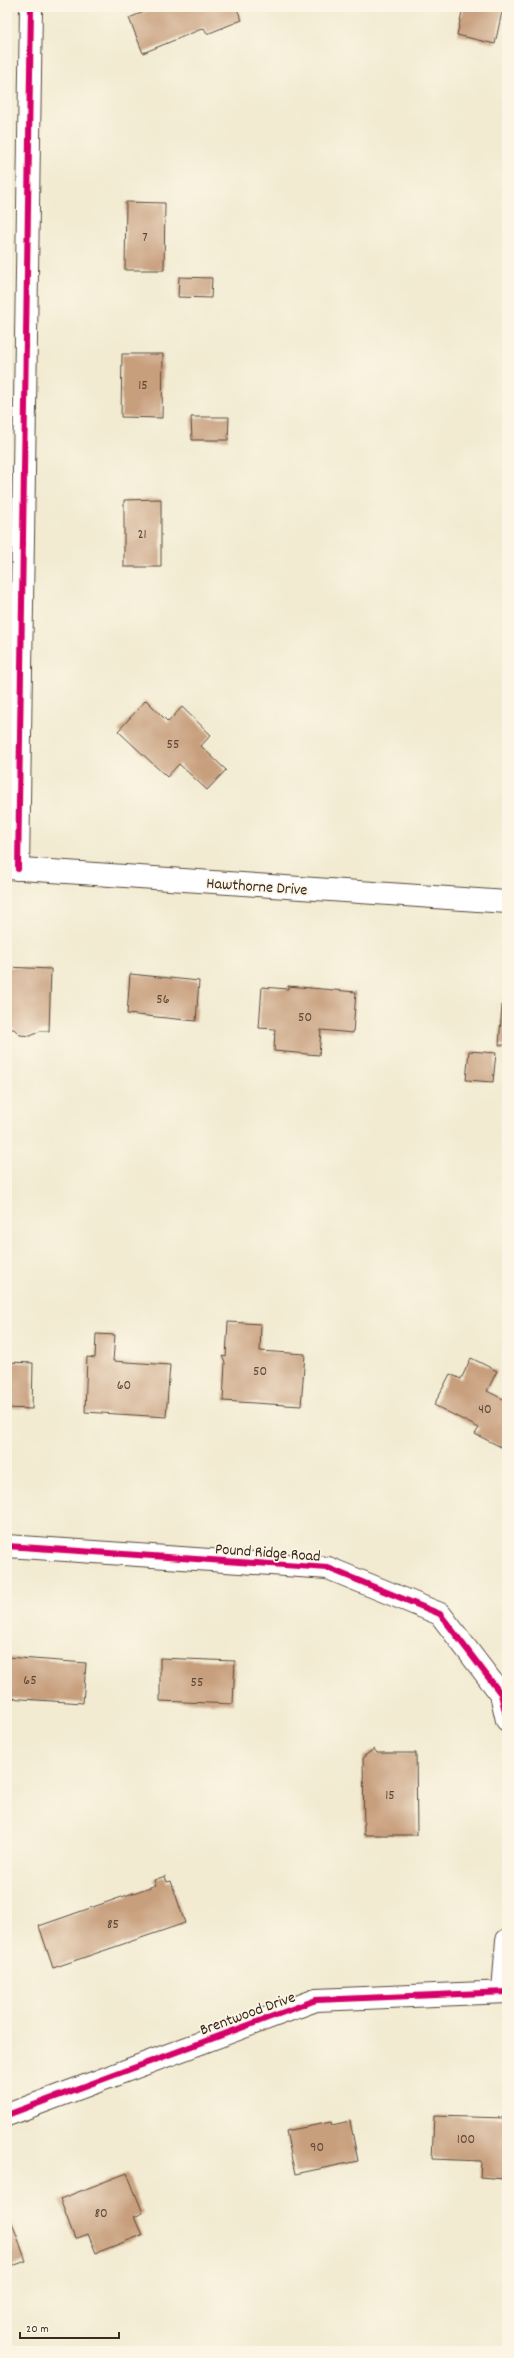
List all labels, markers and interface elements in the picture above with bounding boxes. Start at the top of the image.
house number: 7 [142,228,148,248]
house number: 15 [138,376,148,396]
house number: 21 [137,525,147,545]
house number: 55 [167,735,179,755]
street label: Hawthorne Drive [206,872,308,902]
house number: 56 [156,990,170,1010]
house number: 50 [298,1008,312,1028]
house number: 50 [253,1362,267,1382]
house number: 60 [117,1376,131,1396]
house number: 40 [478,1400,492,1420]
street label: Pound Ridge Road [214,1538,321,1569]
house number: 65 [23,1671,37,1691]
house number: 55 [191,1673,203,1693]
house number: 15 [385,1786,395,1806]
house number: 85 [107,1915,119,1935]
street label: Brentwood Drive [197,1986,299,2042]
house number: 100 [457,2130,475,2150]
house number: 90 [310,2138,324,2158]
house number: 80 [94,2204,108,2224]
scale bar [20,2314,119,2340]
text: 20 m [26,2321,49,2338]

